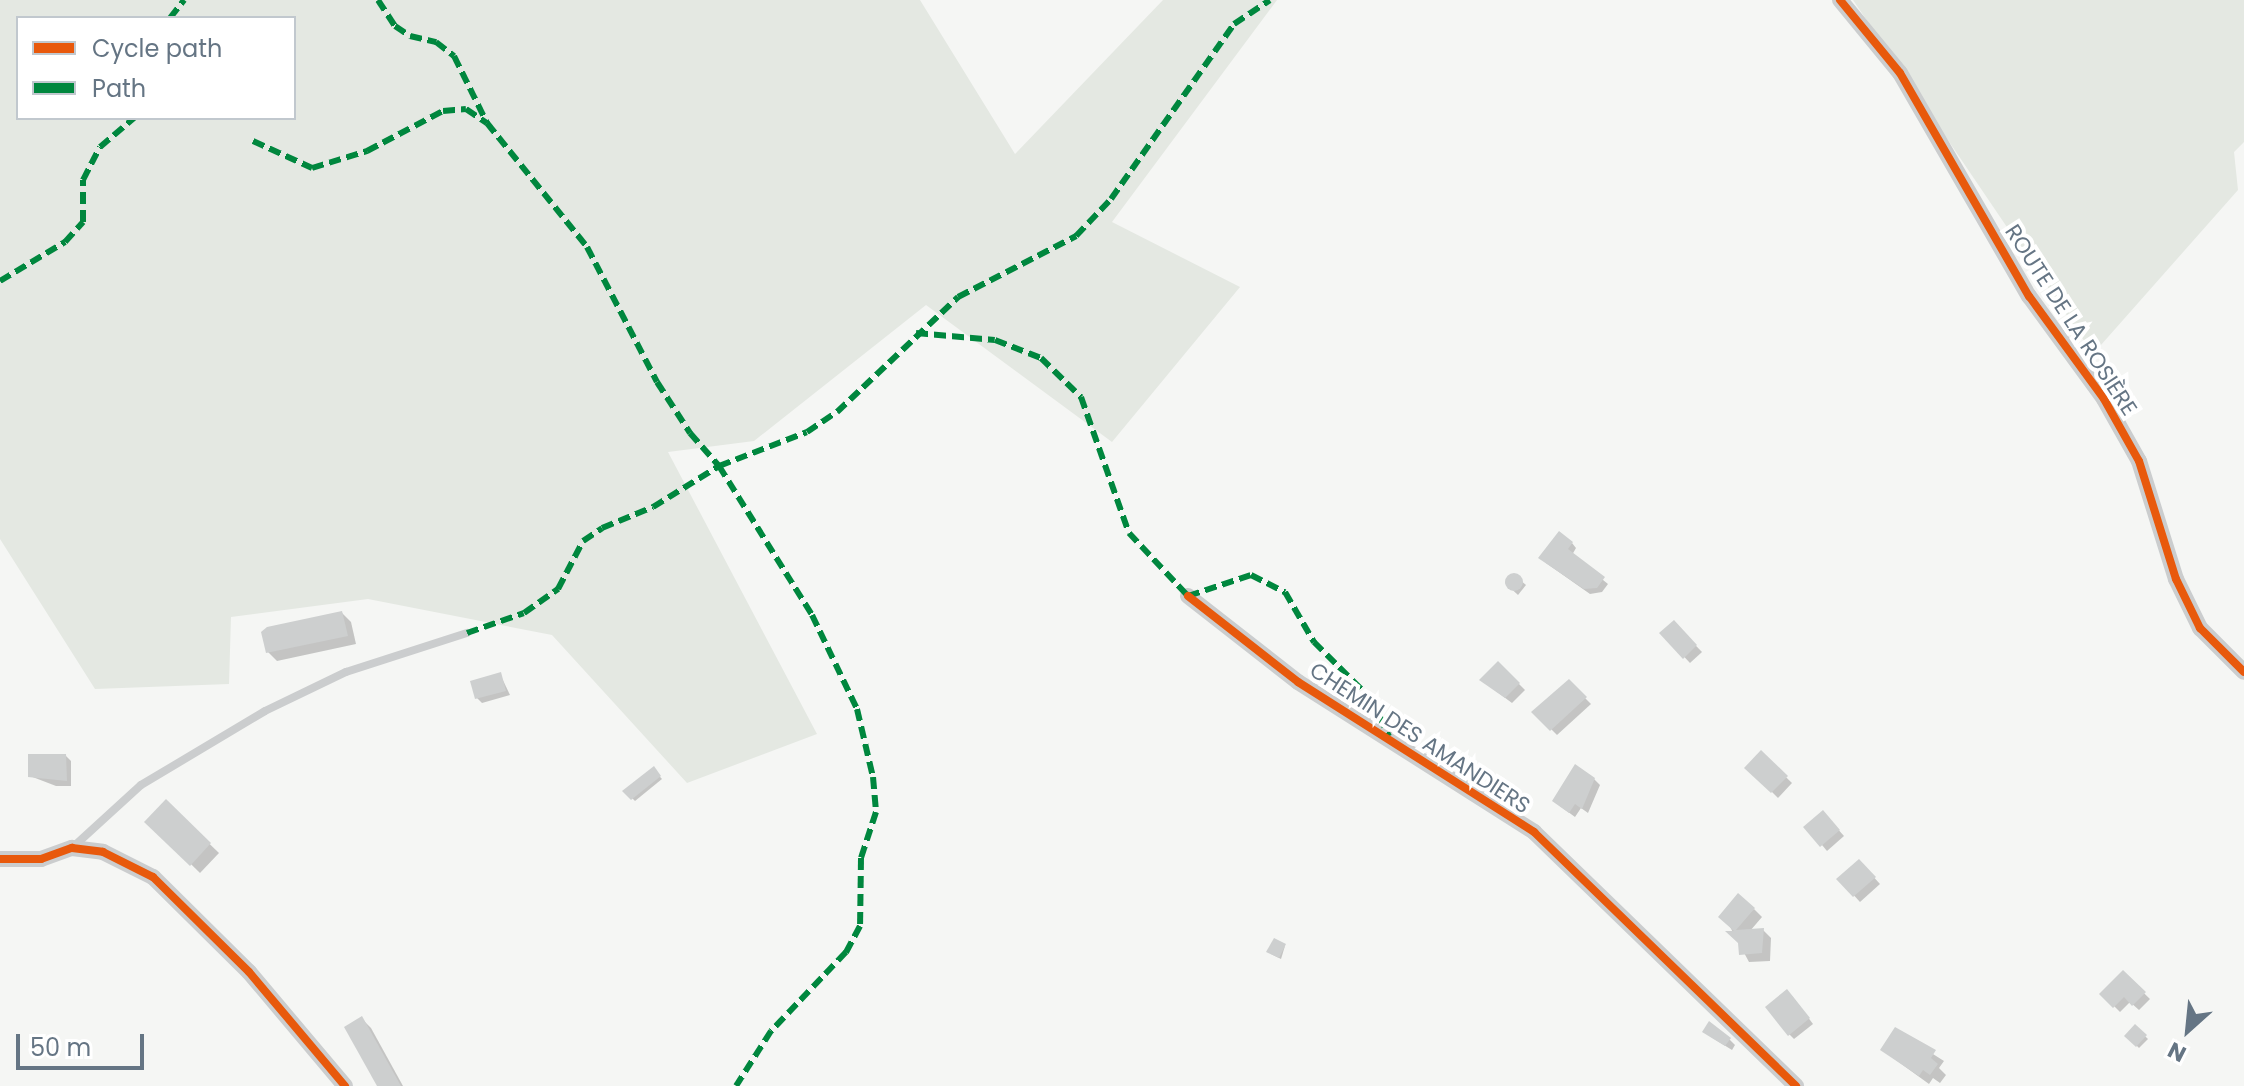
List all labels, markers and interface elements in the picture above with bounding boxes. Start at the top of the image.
legend [16,16,296,120]
text: Cycle path [92,32,222,65]
text: Path [92,72,146,105]
street label: ROUTE DE LA ROSIÈRE [1999,220,2143,420]
street label: CHEMIN DES AMANDIERS [1305,657,1535,819]
north arrow [2148,990,2228,1070]
scale bar [20,1018,148,1068]
text: 50 m [30,1031,91,1064]
text: N [2162,1034,2191,1069]

